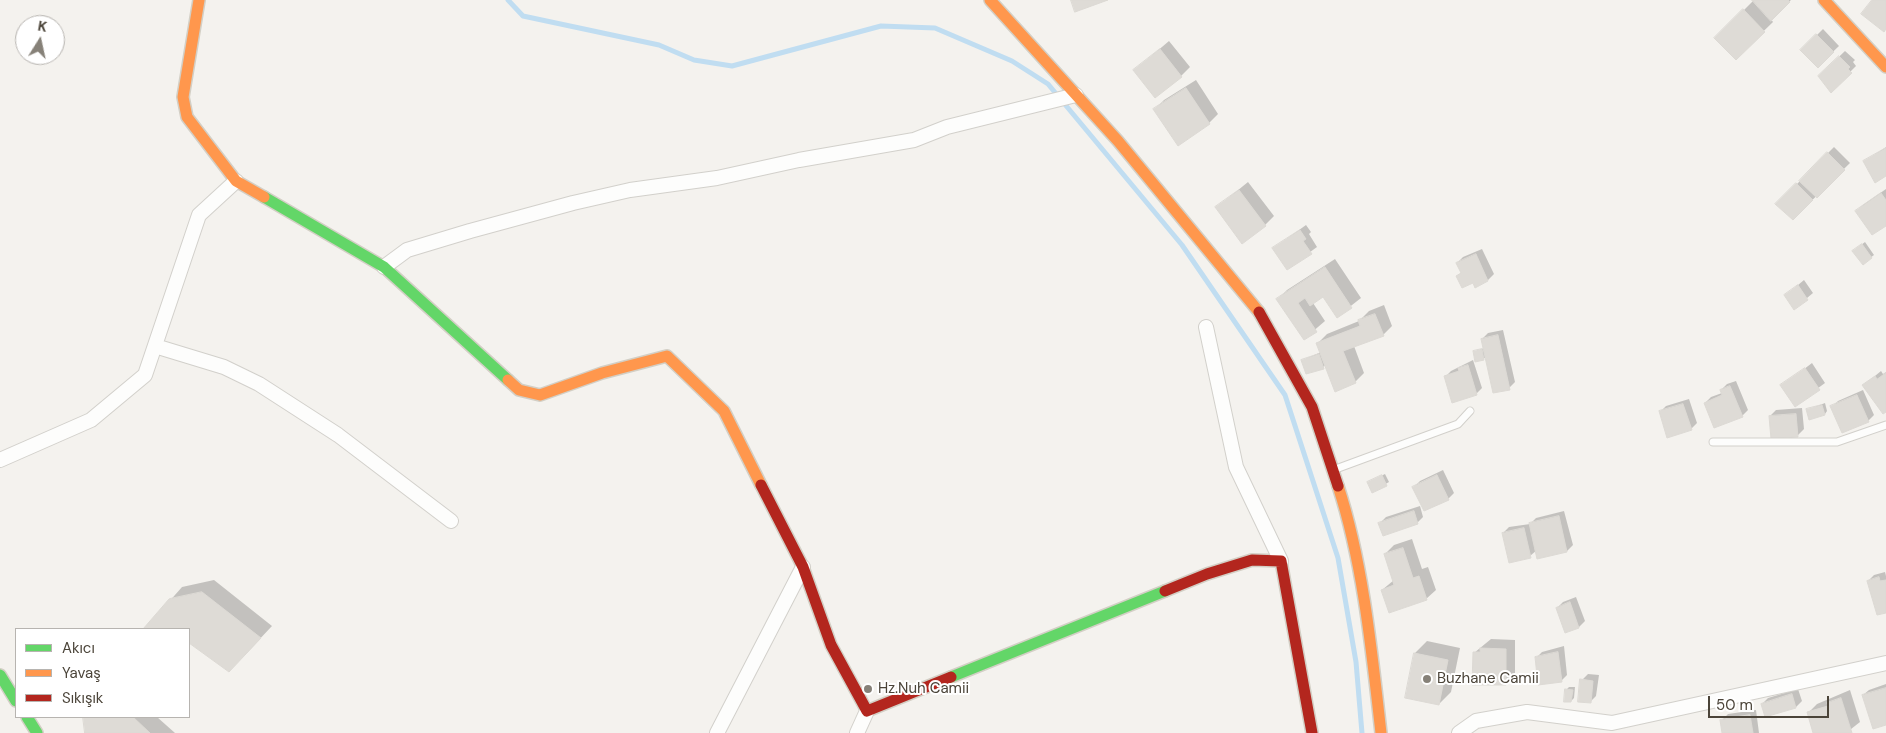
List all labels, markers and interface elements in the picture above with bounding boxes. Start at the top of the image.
north arrow [15,15,65,65]
text: K [36,17,49,36]
legend [15,628,190,718]
text: Akıcı [62,638,95,658]
text: Yavaş [62,663,101,683]
place label: Buzhane Camii [1437,670,1539,688]
marker: Buzhane Camii [1421,673,1433,685]
place label: Hz.Nuh Camii [878,680,969,698]
marker: Hz.Nuh Camii [862,683,874,695]
scale bar [1711,686,1832,718]
text: Sıkışık [62,688,103,708]
text: 50 m [1716,695,1753,715]

